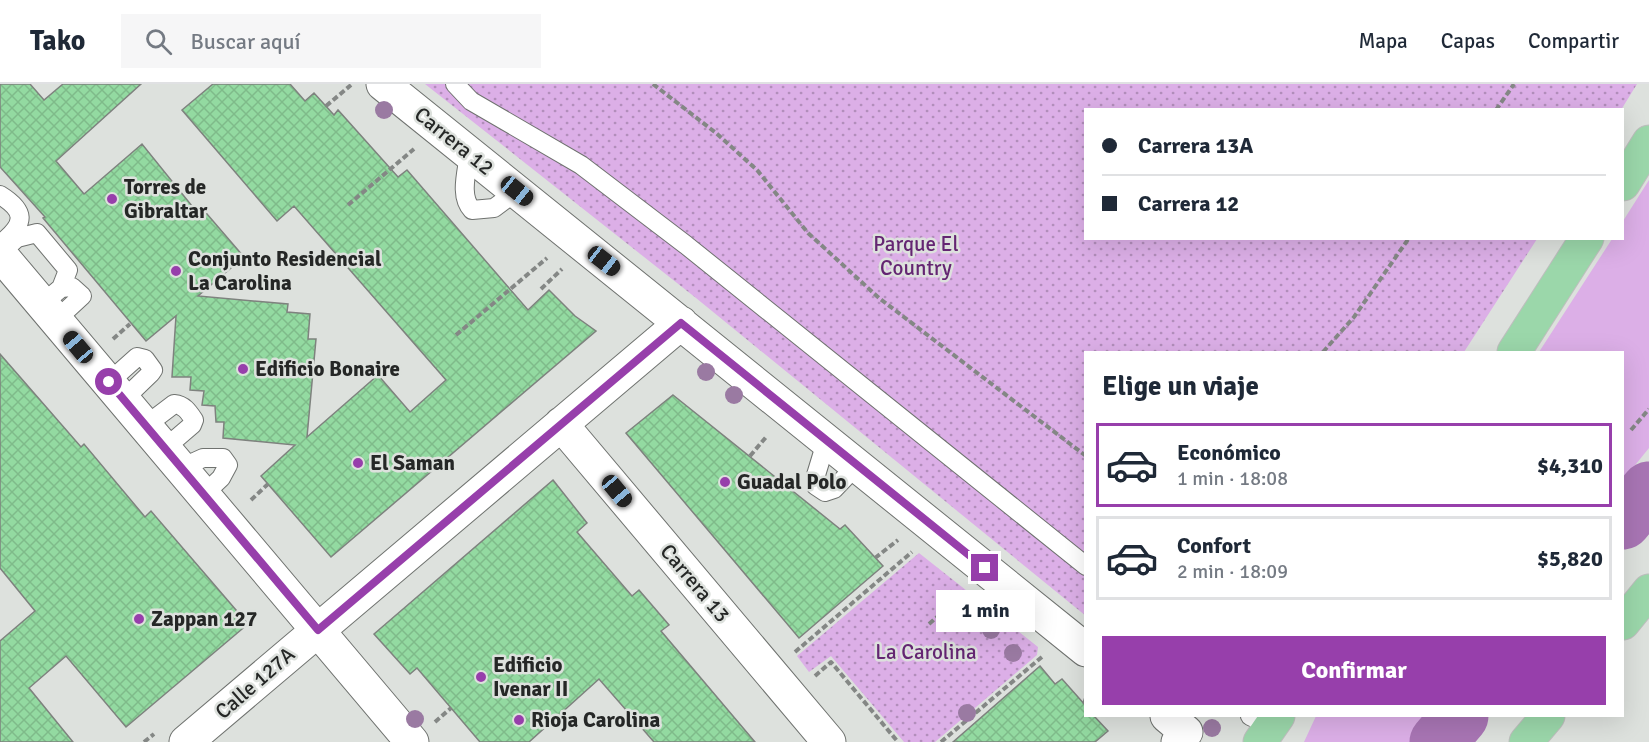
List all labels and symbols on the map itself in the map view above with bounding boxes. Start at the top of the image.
street label: Carrera 12 [409,101,499,181]
car [497,173,537,209]
place label: Torres de Gibraltar [124,174,208,224]
marker: Torres de Gibraltar [105,192,119,206]
park label: Parque El Country [873,231,959,281]
car [584,243,624,279]
place label: Conjunto Residencial La Carolina [188,246,382,296]
marker: Conjunto Residencial La Carolina [169,264,183,278]
car [60,327,96,367]
place label: Edificio Bonaire [255,356,400,382]
marker: Edificio Bonaire [236,362,250,376]
route start [95,368,122,395]
place label: El Saman [370,450,455,476]
marker: El Saman [351,456,365,470]
place label: Guadal Polo [737,469,846,495]
car [599,471,635,511]
marker: Guadal Polo [718,475,732,489]
street label: Carrera 13 [655,539,735,627]
route end [971,554,998,581]
callout: 1 min [936,589,1034,631]
place label: Zappan 127 [151,606,257,632]
marker: Zappan 127 [132,612,146,626]
park label: La Carolina [875,639,977,665]
street label: Calle 127A [210,641,300,725]
place label: Edificio Ivenar II [493,652,568,702]
marker: Edificio Ivenar II [474,670,488,684]
place label: Rioja Carolina [531,707,661,733]
marker: Rioja Carolina [512,713,526,727]

